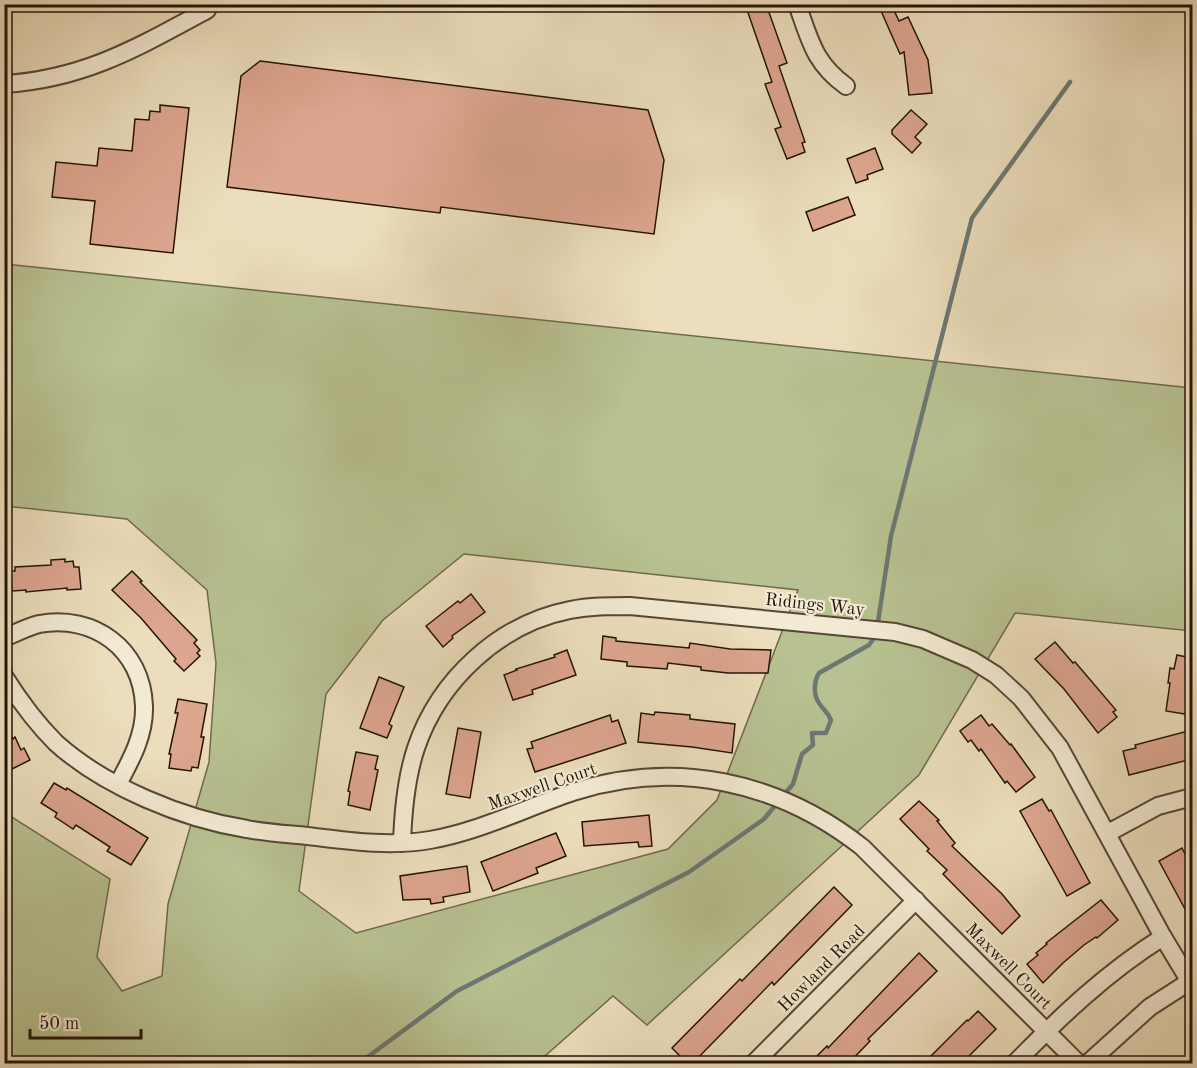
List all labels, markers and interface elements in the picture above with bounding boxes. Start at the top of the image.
street label: Ridings Way [764,591,866,619]
street label: Maxwell Court [486,760,599,814]
street label: Maxwell Court [962,920,1055,1013]
street label: Howland Road [775,922,869,1016]
scale bar [30,1002,141,1040]
text: 50 m [39,1015,79,1033]

